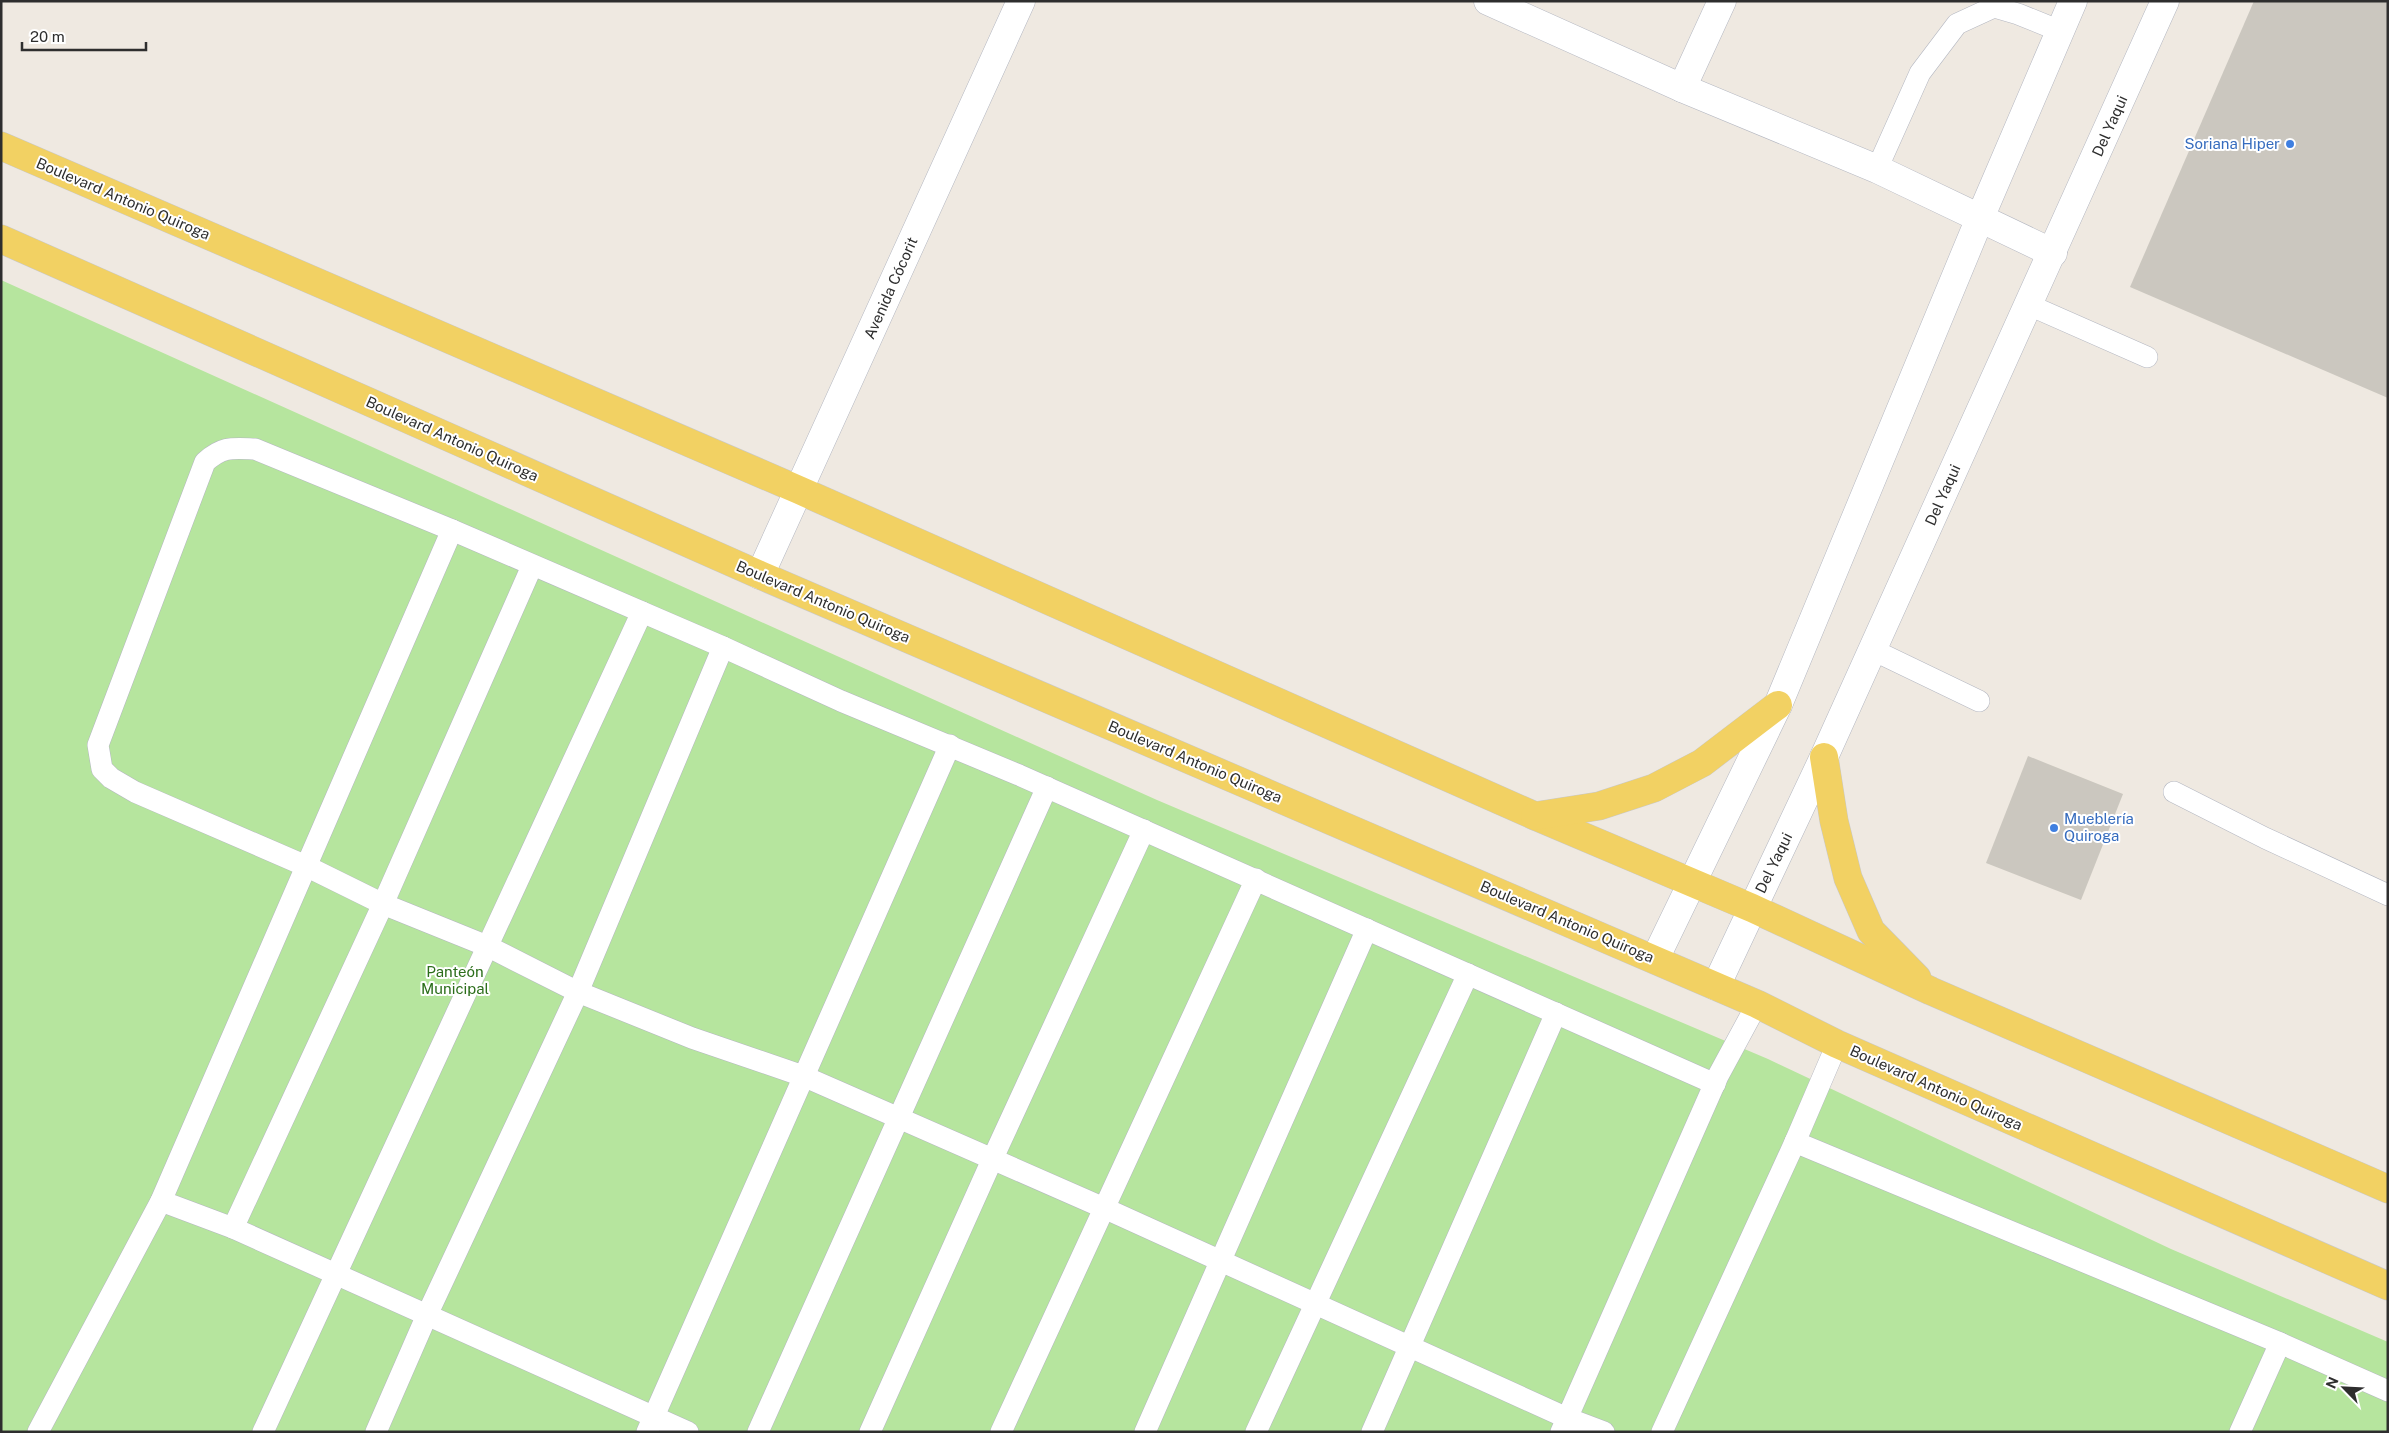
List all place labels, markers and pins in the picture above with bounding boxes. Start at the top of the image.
place label: Soriana Hiper [2184,135,2280,152]
marker: Soriana Hiper [2284,138,2296,150]
place label: Mueblería Quiroga [2064,810,2134,844]
marker: Mueblería Quiroga [2048,822,2060,834]

